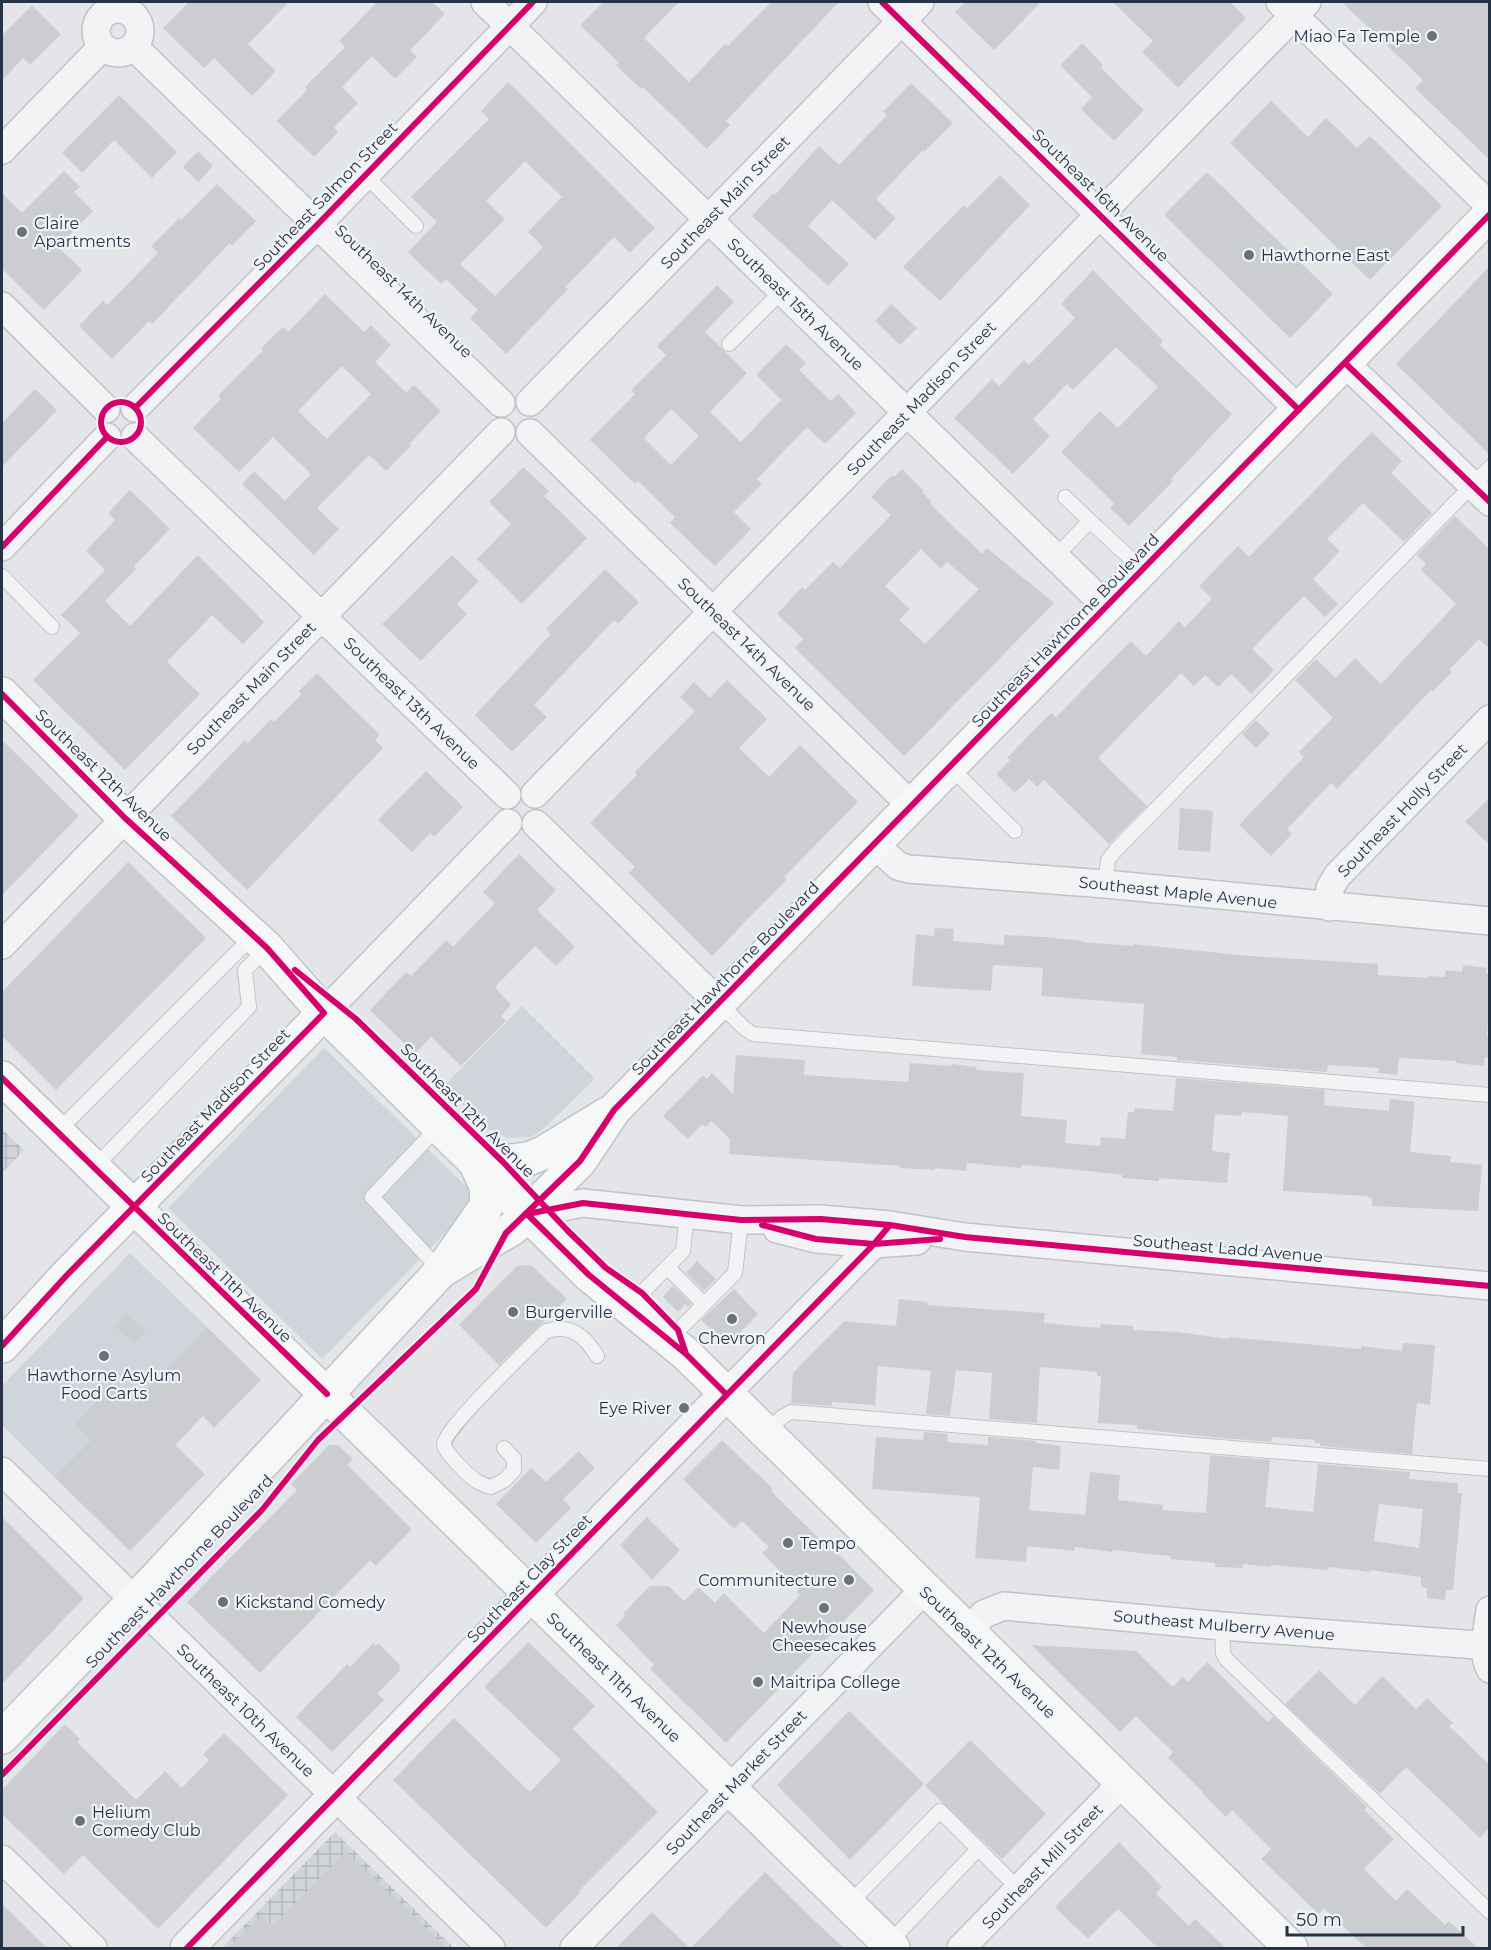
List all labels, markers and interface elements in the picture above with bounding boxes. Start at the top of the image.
place label: Miao Fa Temple [1294,27,1420,46]
marker: Miao Fa Temple [1425,29,1439,43]
street label: Southeast Salmon Street [249,118,402,275]
street label: Southeast 16th Avenue [1028,125,1173,266]
street label: Southeast Main Street [657,131,794,273]
place label: Claire Apartments [34,214,131,251]
street label: Southeast 14th Avenue [331,221,476,362]
marker: Claire Apartments [15,225,29,239]
street label: Southeast 15th Avenue [724,234,868,374]
place label: Hawthorne East [1261,246,1391,265]
marker: Hawthorne East [1242,248,1256,262]
street label: Southeast Madison Street [843,317,1000,479]
street label: Southeast Hawthorne Boulevard [968,530,1163,731]
street label: Southeast 14th Avenue [674,574,819,715]
street label: Southeast Main Street [183,617,320,759]
street label: Southeast 13th Avenue [340,633,484,773]
street label: Southeast 12th Avenue [32,705,176,845]
street label: Southeast Holly Street [1334,739,1471,881]
street label: Southeast Maple Avenue [1078,873,1278,912]
street label: Southeast Hawthorne Boulevard [628,878,823,1079]
street label: Southeast Madison Street [137,1024,294,1186]
street label: Southeast 12th Avenue [397,1039,539,1181]
street label: Southeast 11th Avenue [154,1208,296,1346]
street label: Southeast Ladd Avenue [1132,1231,1324,1266]
place label: Burgerville [525,1303,613,1322]
marker: Burgerville [506,1305,520,1319]
marker: Chevron [725,1312,739,1326]
place label: Chevron [698,1329,766,1348]
marker: Hawthorne Asylum Food Carts [97,1349,111,1363]
place label: Hawthorne Asylum Food Carts [27,1366,181,1403]
place label: Eye River [599,1399,672,1418]
marker: Eye River [677,1401,691,1415]
street label: Southeast Hawthorne Boulevard [82,1471,277,1672]
street label: Southeast Clay Street [463,1510,596,1647]
place label: Tempo [800,1534,856,1553]
marker: Tempo [781,1536,795,1550]
place label: Communitecture [698,1571,837,1590]
marker: Communitecture [842,1573,856,1587]
street label: Southeast 12th Avenue [916,1582,1060,1722]
place label: Kickstand Comedy [235,1593,386,1612]
marker: Kickstand Comedy [216,1595,230,1609]
marker: Newhouse Cheesecakes [817,1601,831,1615]
street label: Southeast Mulberry Avenue [1113,1606,1335,1645]
street label: Southeast 11th Avenue [543,1608,685,1746]
place label: Newhouse Cheesecakes [772,1618,876,1655]
street label: Southeast 10th Avenue [173,1640,318,1781]
place label: Maitripa College [770,1673,900,1692]
marker: Maitripa College [751,1675,765,1689]
street label: Southeast Market Street [662,1706,811,1859]
street label: Southeast Mill Street [978,1800,1107,1933]
place label: Helium Comedy Club [92,1803,201,1840]
marker: Helium Comedy Club [73,1814,87,1828]
scale bar [1287,1899,1462,1937]
text: 50 m [1296,1909,1342,1931]

